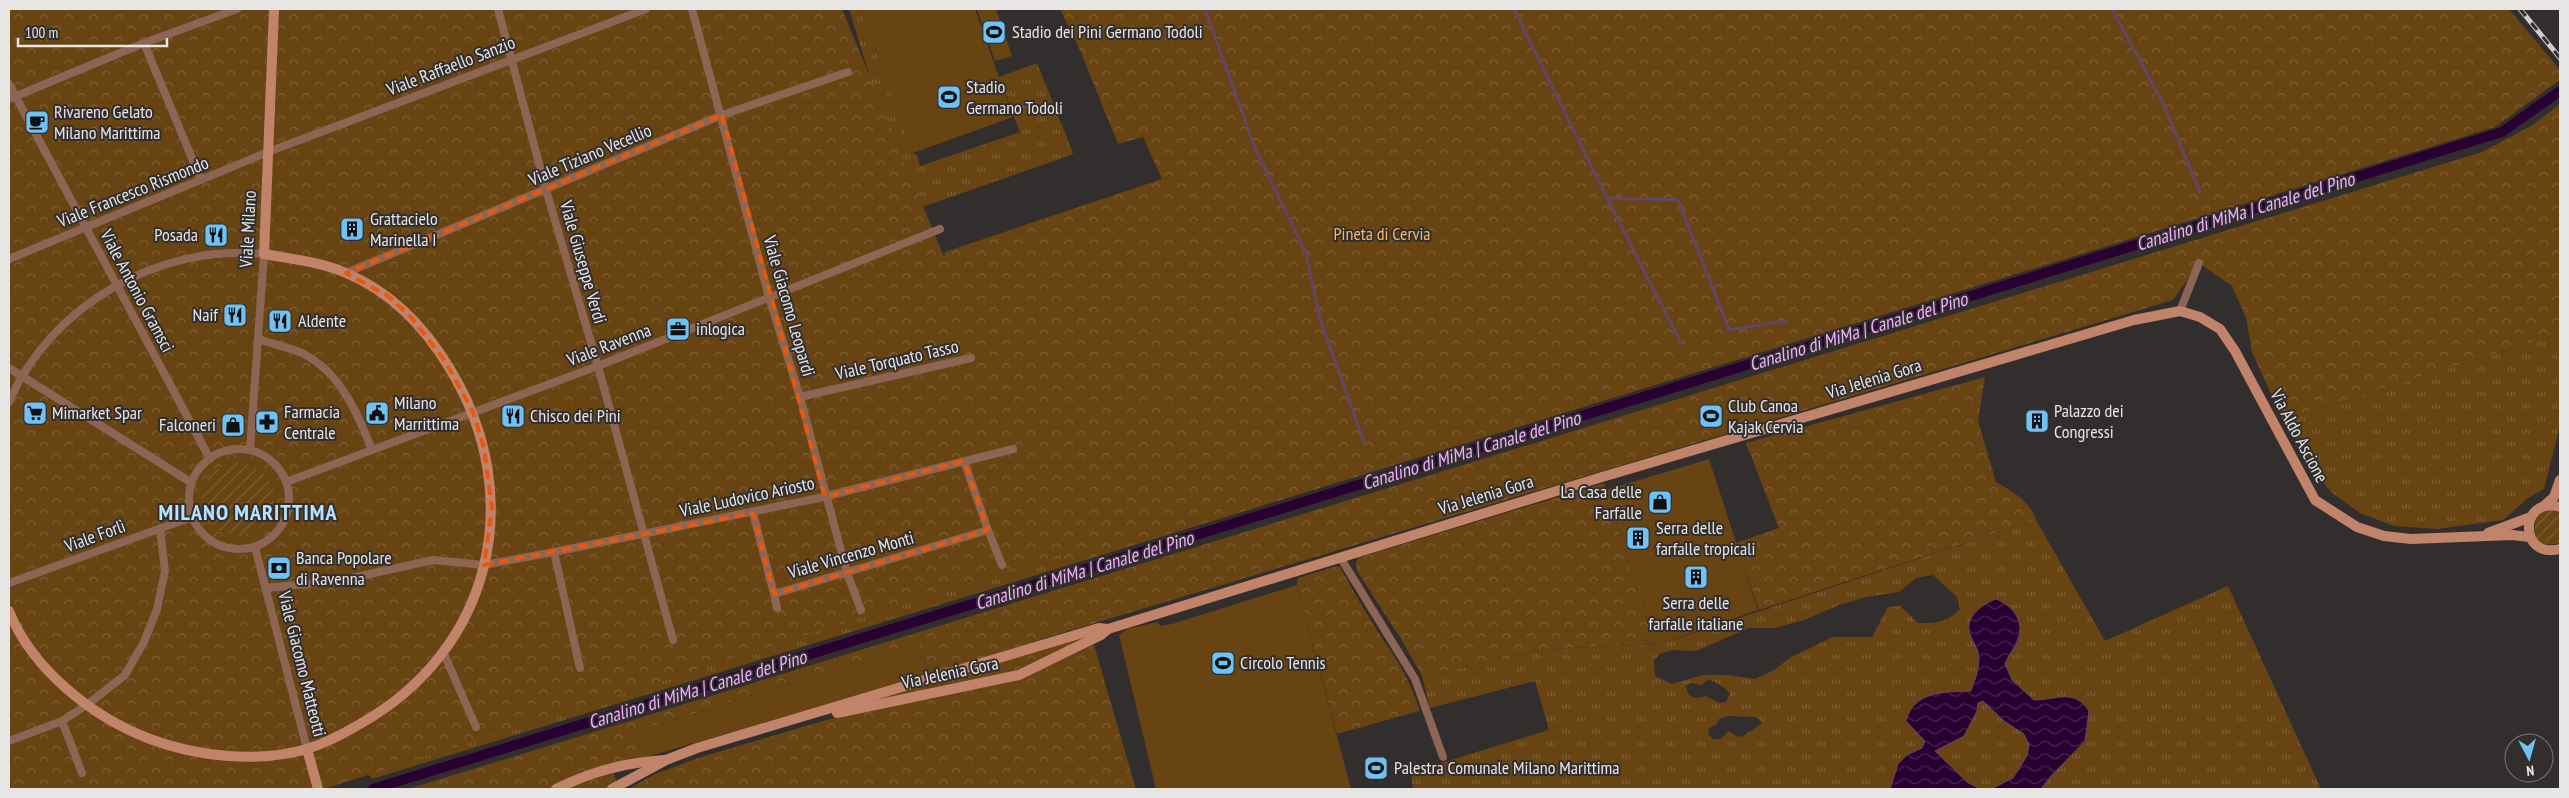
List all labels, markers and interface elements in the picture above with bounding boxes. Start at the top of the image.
scale bar [18,15,166,47]
sports icon: Stadio dei Pini Germano Todoli [981,19,1007,45]
place label: Stadio dei Pini Germano Todoli [1012,20,1203,43]
text: 100 m [25,23,58,42]
street label: Viale Raffaello Sanzio [382,30,518,101]
place label: Stadio Germano Todoli [966,75,1063,119]
sports icon: Stadio Germano Todoli [936,84,962,110]
place label: Rivareno Gelato Milano Marittima [54,100,161,144]
cafe icon: Rivareno Gelato Milano Marittima [24,109,50,135]
street label: Viale Tiziano Vecellio [524,118,655,191]
street label: Viale Francesco Rismondo [53,151,212,233]
water label: Canalino di MiMa | Canale del Pino [2133,166,2359,256]
street label: Viale Milano [234,190,261,269]
street label: Viale Giuseppe Verdi [555,197,612,326]
place label: Grattacielo Marinella I [370,207,438,251]
building icon: Grattacielo Marinella I [339,216,365,242]
restaurant icon: Posada [203,222,229,248]
park label: Pineta di Cervia [1333,222,1431,245]
place label: Posada [154,223,198,246]
street label: Viale Antonio Gramsci [95,224,179,356]
street label: Viale Giacomo Leopardi [758,232,821,379]
water label: Canalino di MiMa | Canale del Pino [1746,286,1972,376]
restaurant icon: Naif [222,302,248,328]
place label: Naif [193,303,219,326]
restaurant icon: Aldente [267,308,293,334]
place label: Aldente [298,309,346,332]
office icon: inlogica [665,316,691,342]
place label: inlogica [696,317,745,340]
street label: Viale Ravenna [563,318,654,371]
street label: Viale Torquato Tasso [832,334,961,385]
street label: Via Jelenia Gora [1823,353,1924,404]
street label: Via Aldo Ascione [2265,384,2334,486]
place label: Milano Marrittima [394,391,459,435]
place label: Club Canoa Kajak Cervia [1728,394,1803,438]
place label: Palazzo dei Congressi [2054,399,2124,443]
supermarket icon: Mimarket Spar [22,400,48,426]
place label: Farmacia Centrale [284,400,340,444]
public building icon: Milano Marrittima [364,400,390,426]
place label: Mimarket Spar [52,401,142,424]
restaurant icon: Chisco dei Pini [500,403,526,429]
sports icon: Club Canoa Kajak Cervia [1698,403,1724,429]
place label: Chisco dei Pini [530,404,621,427]
water label: Canalino di MiMa | Canale del Pino [1359,405,1585,495]
building icon: Palazzo dei Congressi [2024,408,2050,434]
pharmacy icon: Farmacia Centrale [254,409,280,435]
shop icon: Falconeri [220,412,246,438]
place label: Falconeri [159,413,216,436]
street label: Via Jelenia Gora [1435,469,1536,520]
street label: Viale Ludovico Ariosto [676,471,817,522]
place label: La Casa delle Farfalle [1560,480,1642,524]
shop icon: La Casa delle Farfalle [1647,489,1673,515]
district label: MILANO MARITTIMA [159,498,337,526]
street label: Viale Forlì [60,514,128,557]
place label: Serra delle farfalle tropicali [1656,516,1755,560]
water label: Canalino di MiMa | Canale del Pino [972,525,1198,615]
building icon: Serra delle farfalle tropicali [1625,525,1651,551]
street label: Viale Vincenzo Monti [784,526,916,584]
place label: Banca Popolare di Ravenna [296,546,392,590]
bank icon: Banca Popolare di Ravenna [266,555,292,581]
building icon: Serra delle farfalle italiane [1683,564,1709,590]
street label: Viale Giacomo Matteotti [273,588,332,739]
place label: Serra delle farfalle italiane [1649,591,1743,635]
water label: Canalino di MiMa | Canale del Pino [585,644,811,734]
sports icon: Circolo Tennis [1210,650,1236,676]
street label: Via Jelenia Gora [898,651,1000,694]
place label: Circolo Tennis [1240,651,1326,674]
north arrow [2504,733,2554,783]
sports icon: Palestra Comunale Milano Marittima [1363,755,1389,781]
place label: Palestra Comunale Milano Marittima [1394,756,1620,779]
text: N [2526,762,2535,780]

